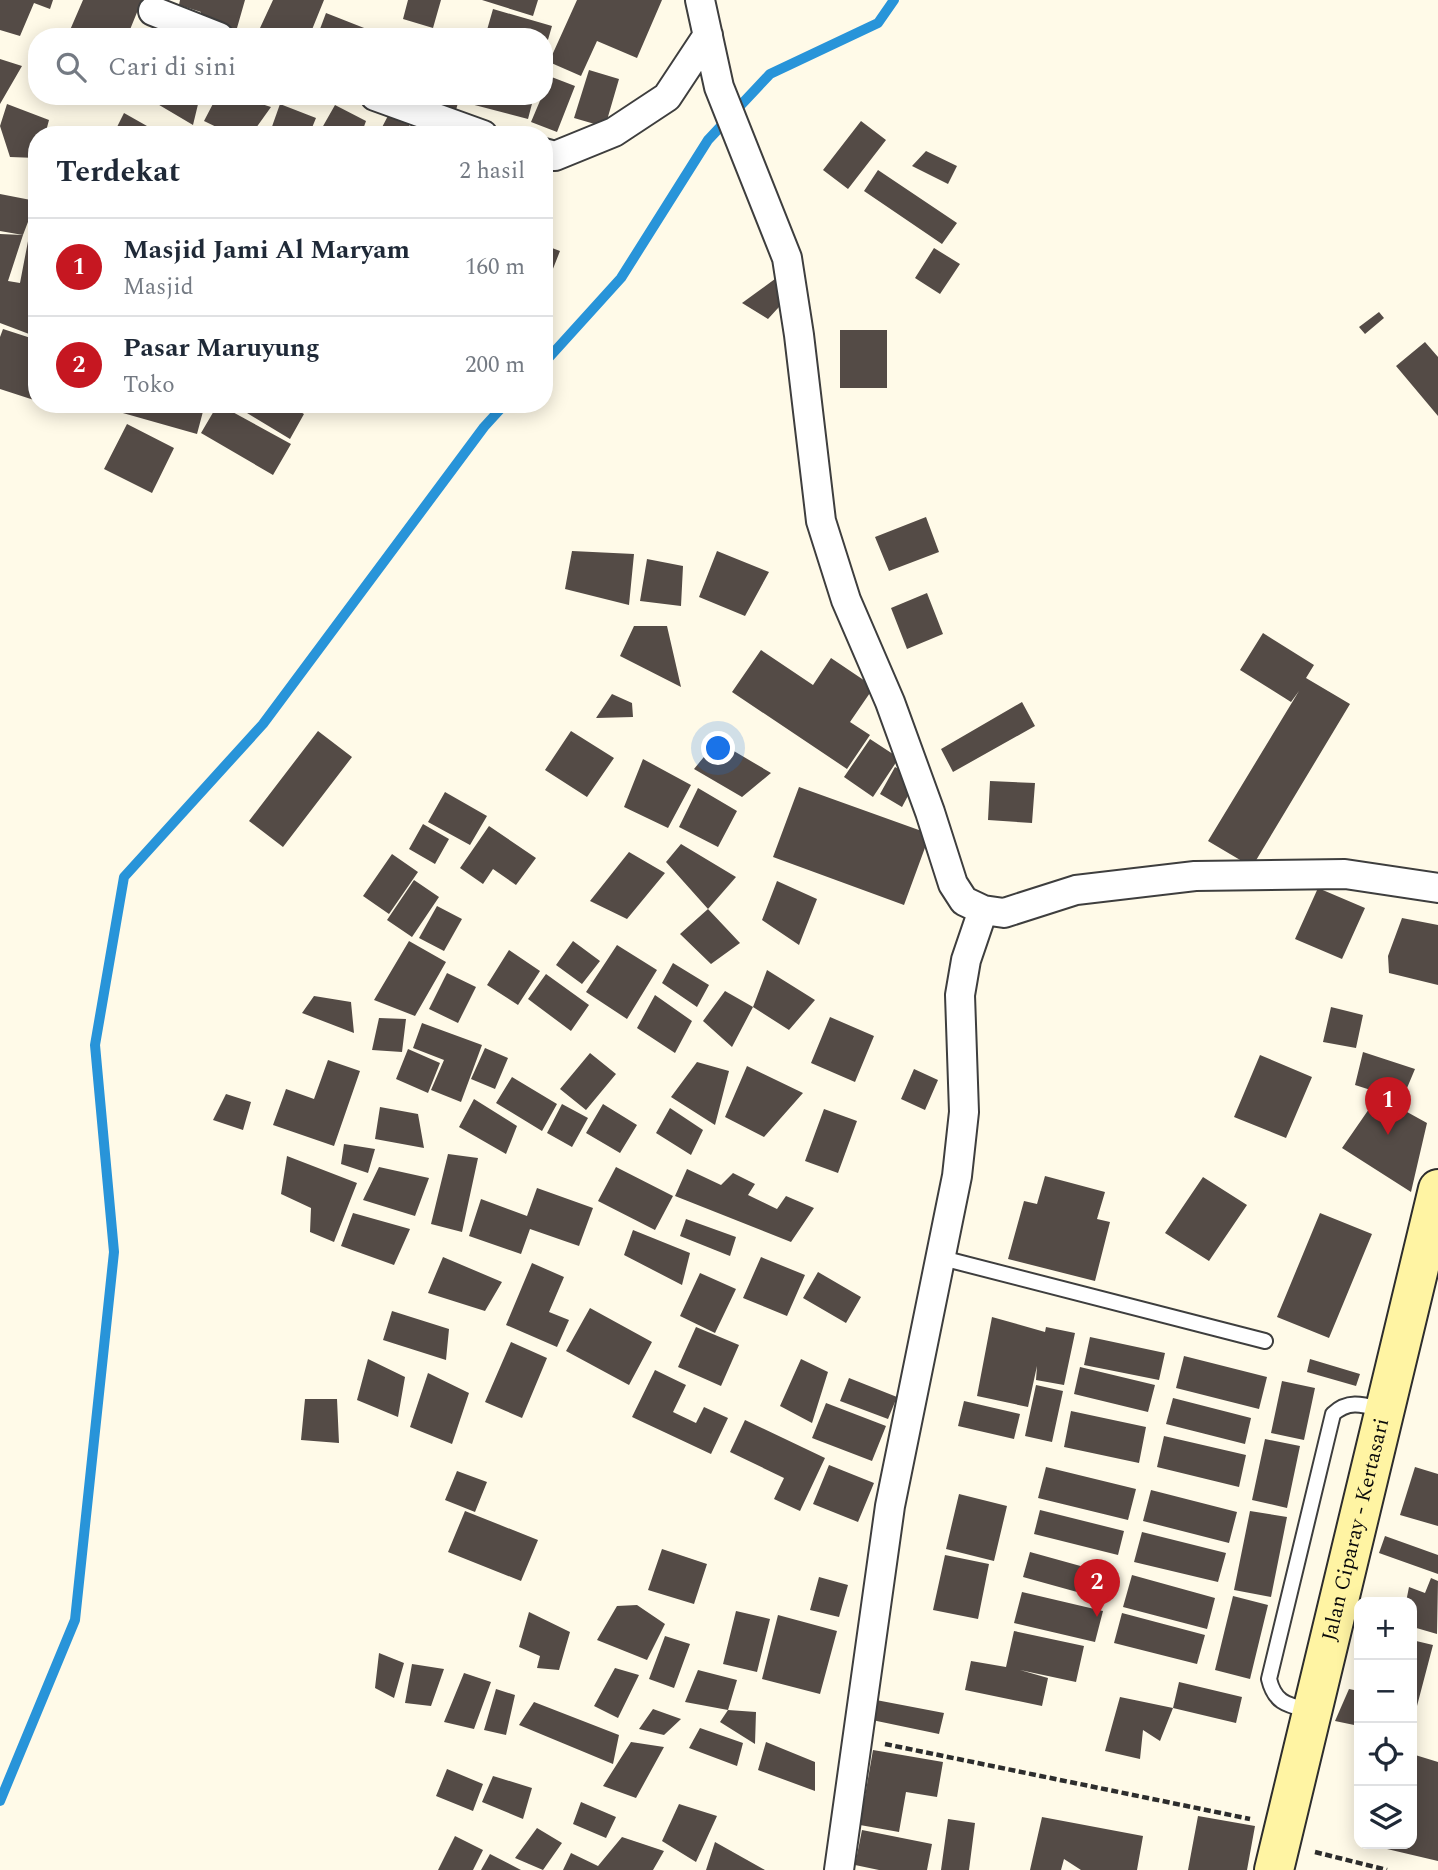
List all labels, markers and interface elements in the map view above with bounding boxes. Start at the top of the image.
search box [28,28,553,105]
text: Cari di sini [108,47,236,87]
icon: search [52,48,90,86]
text: Terdekat [56,149,180,195]
text: 2 hasil [459,154,525,189]
text: Masjid Jami Al Maryam [123,230,410,270]
text: 1 [73,250,85,285]
text: 160 m [465,250,525,285]
text: Masjid [123,270,194,305]
text: Pasar Maruyung [123,328,320,368]
text: 2 [73,348,85,383]
text: 200 m [465,348,525,383]
text: Toko [123,368,175,403]
your location [701,731,735,765]
pin: 1 [1365,1077,1411,1135]
street label: Jalan Ciparay - Kertasari [1314,1415,1398,1644]
pin: 2 [1074,1559,1120,1617]
map controls [1354,1597,1417,1849]
button: + [1354,1597,1417,1660]
button: − [1354,1660,1417,1723]
button: locate [1354,1723,1417,1786]
button: layers [1354,1786,1417,1849]

